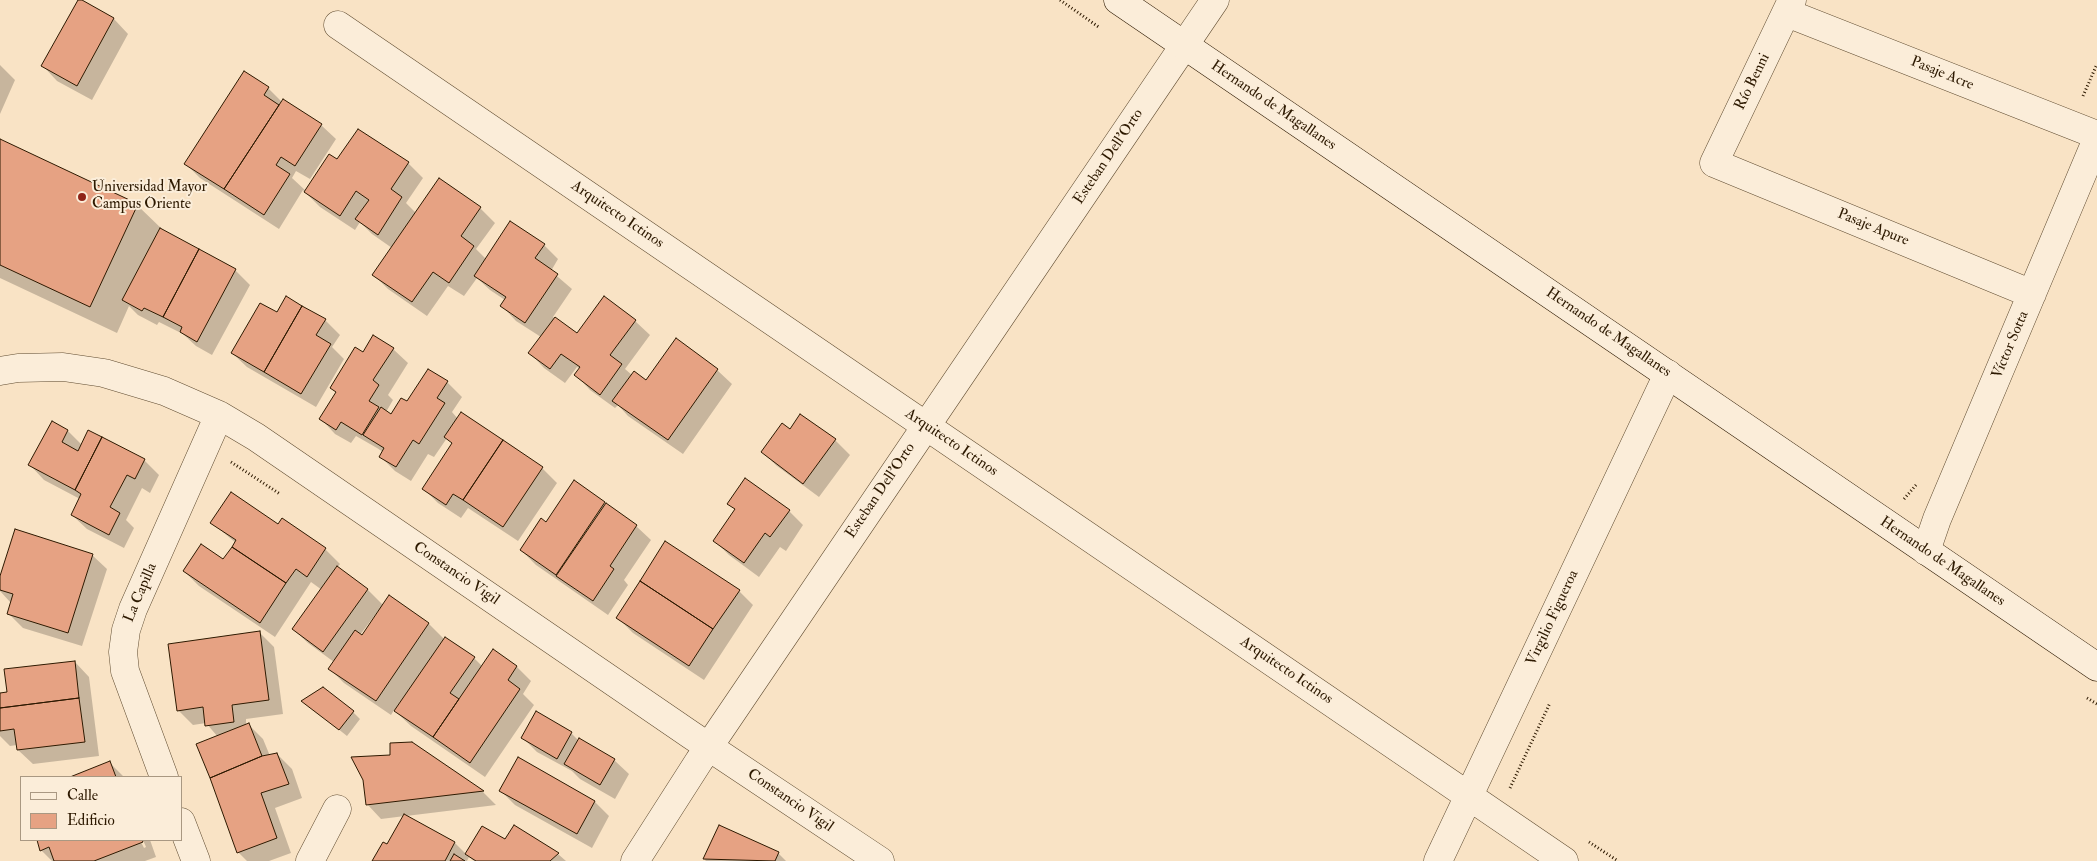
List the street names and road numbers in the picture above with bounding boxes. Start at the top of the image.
street label: Río Benni [1732,51,1774,113]
street label: Pasaje Acre [1908,53,1976,95]
street label: Hernando de Magallanes [1207,57,1339,155]
street label: Esteban Dell'Orto [1070,106,1148,208]
street label: Arquitecto Ictinos [567,177,667,253]
street label: Pasaje Apure [1835,206,1911,250]
street label: Hernando de Magallanes [1542,284,1674,382]
street label: Víctor Sotta [1989,309,2033,381]
street label: Arquitecto Ictinos [901,405,1001,481]
street label: Esteban Dell'Orto [842,440,920,542]
street label: Hernando de Magallanes [1876,513,2008,611]
street label: Constancio Vigil [410,539,502,609]
street label: La Capilla [120,561,162,625]
street label: Virgilio Figueroa [1523,567,1583,669]
street label: Arquitecto Ictinos [1236,633,1336,709]
street label: Constancio Vigil [744,766,836,836]

